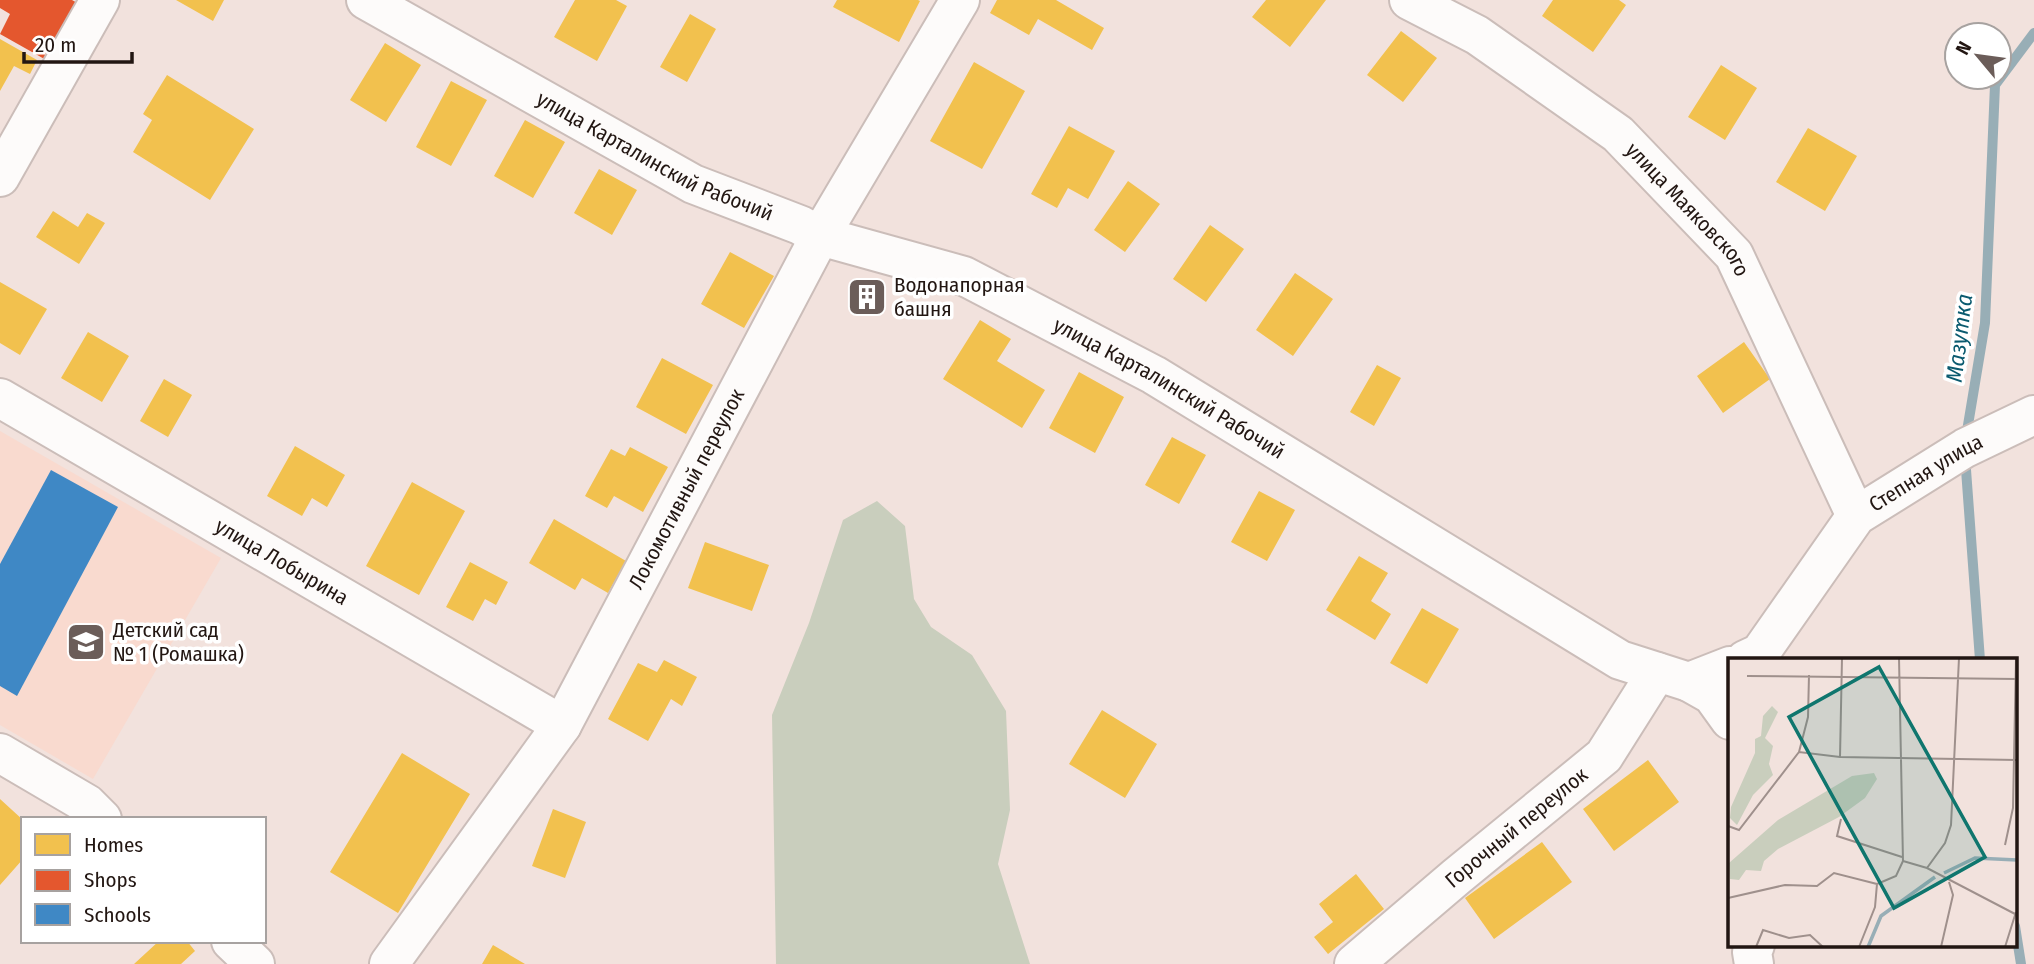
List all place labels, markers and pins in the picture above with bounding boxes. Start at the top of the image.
place label: Водонапорная башня [894,272,1025,322]
building icon: Водонапорная башня [846,276,888,318]
place label: Детский сад № 1 (Ромашка) [112,617,244,667]
school or university icon: Детский сад № 1 (Ромашка) [65,621,107,663]

